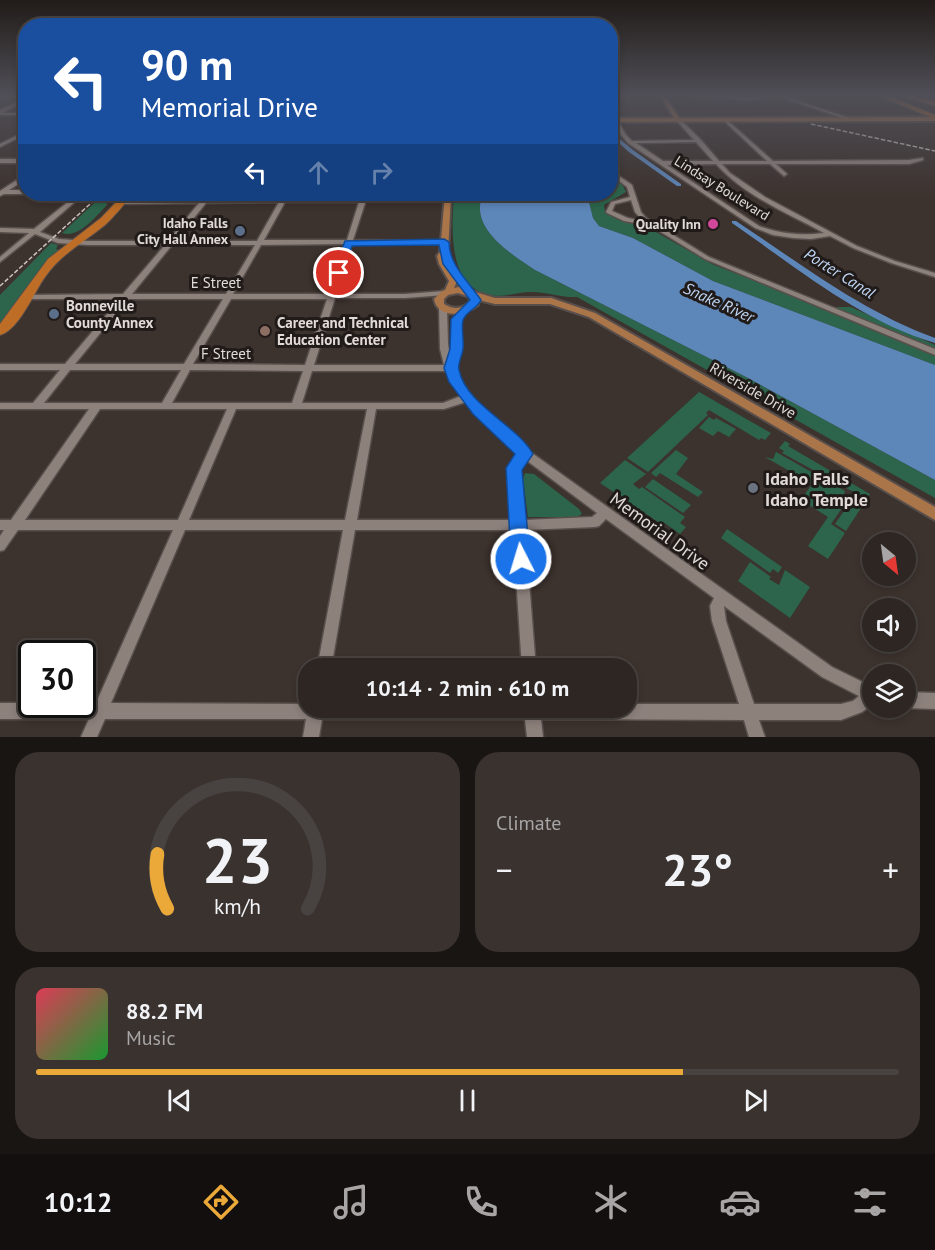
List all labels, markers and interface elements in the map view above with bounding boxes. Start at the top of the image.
text: 90 m [141,37,233,92]
icon: left [42,42,120,120]
text: Memorial Drive [141,90,318,124]
street label: Lindsay Boulevard [671,152,773,224]
icon: left [239,156,272,189]
icon: ahead [302,156,335,189]
icon: right [365,156,398,189]
place label: Idaho Falls City Hall Annex [137,214,229,248]
place label: Quality Inn [636,215,701,233]
marker: Quality Inn [706,217,720,231]
marker: Idaho Falls City Hall Annex [233,224,247,238]
water label: Porter Canal [801,243,880,303]
pin [313,247,364,298]
icon: arrive [322,256,355,289]
street label: E Street [191,273,241,292]
water label: Snake River [681,278,759,327]
place label: Bonneville County Annex [66,296,154,332]
marker: Bonneville County Annex [47,307,61,321]
place label: Career and Technical Education Center [277,313,409,349]
marker: Career and Technical Education Center [258,324,272,338]
street label: F Street [201,344,251,363]
street label: Riverside Drive [707,358,799,422]
place label: Idaho Falls Idaho Temple [765,467,868,511]
marker: Idaho Falls Idaho Temple [746,481,760,495]
street label: Memorial Drive [606,487,714,575]
position arrow [489,527,553,591]
north arrow [862,532,916,586]
map controls [862,532,916,718]
button: sound [862,598,916,652]
speed limit sign: 30 [18,640,96,718]
button: layers [862,664,916,718]
text: 10:14 · 2 min · 610 m [366,674,569,702]
text: Climate [496,810,562,836]
text: 23 [202,819,273,900]
text: 23° [662,840,733,898]
text: − [496,848,513,891]
text: + [882,848,899,891]
text: km/h [214,892,261,920]
text: 88.2 FM [126,997,203,1025]
text: Music [126,1025,175,1051]
icon: previous [163,1084,196,1117]
icon: pause [451,1084,484,1117]
icon: next [739,1084,772,1117]
icon: directions [200,1181,242,1223]
icon: music [330,1181,372,1223]
icon: phone [460,1181,502,1223]
icon: climate [590,1181,632,1223]
icon: car [719,1181,761,1223]
icon: filters [849,1181,891,1223]
text: 10:12 [44,1185,112,1219]

